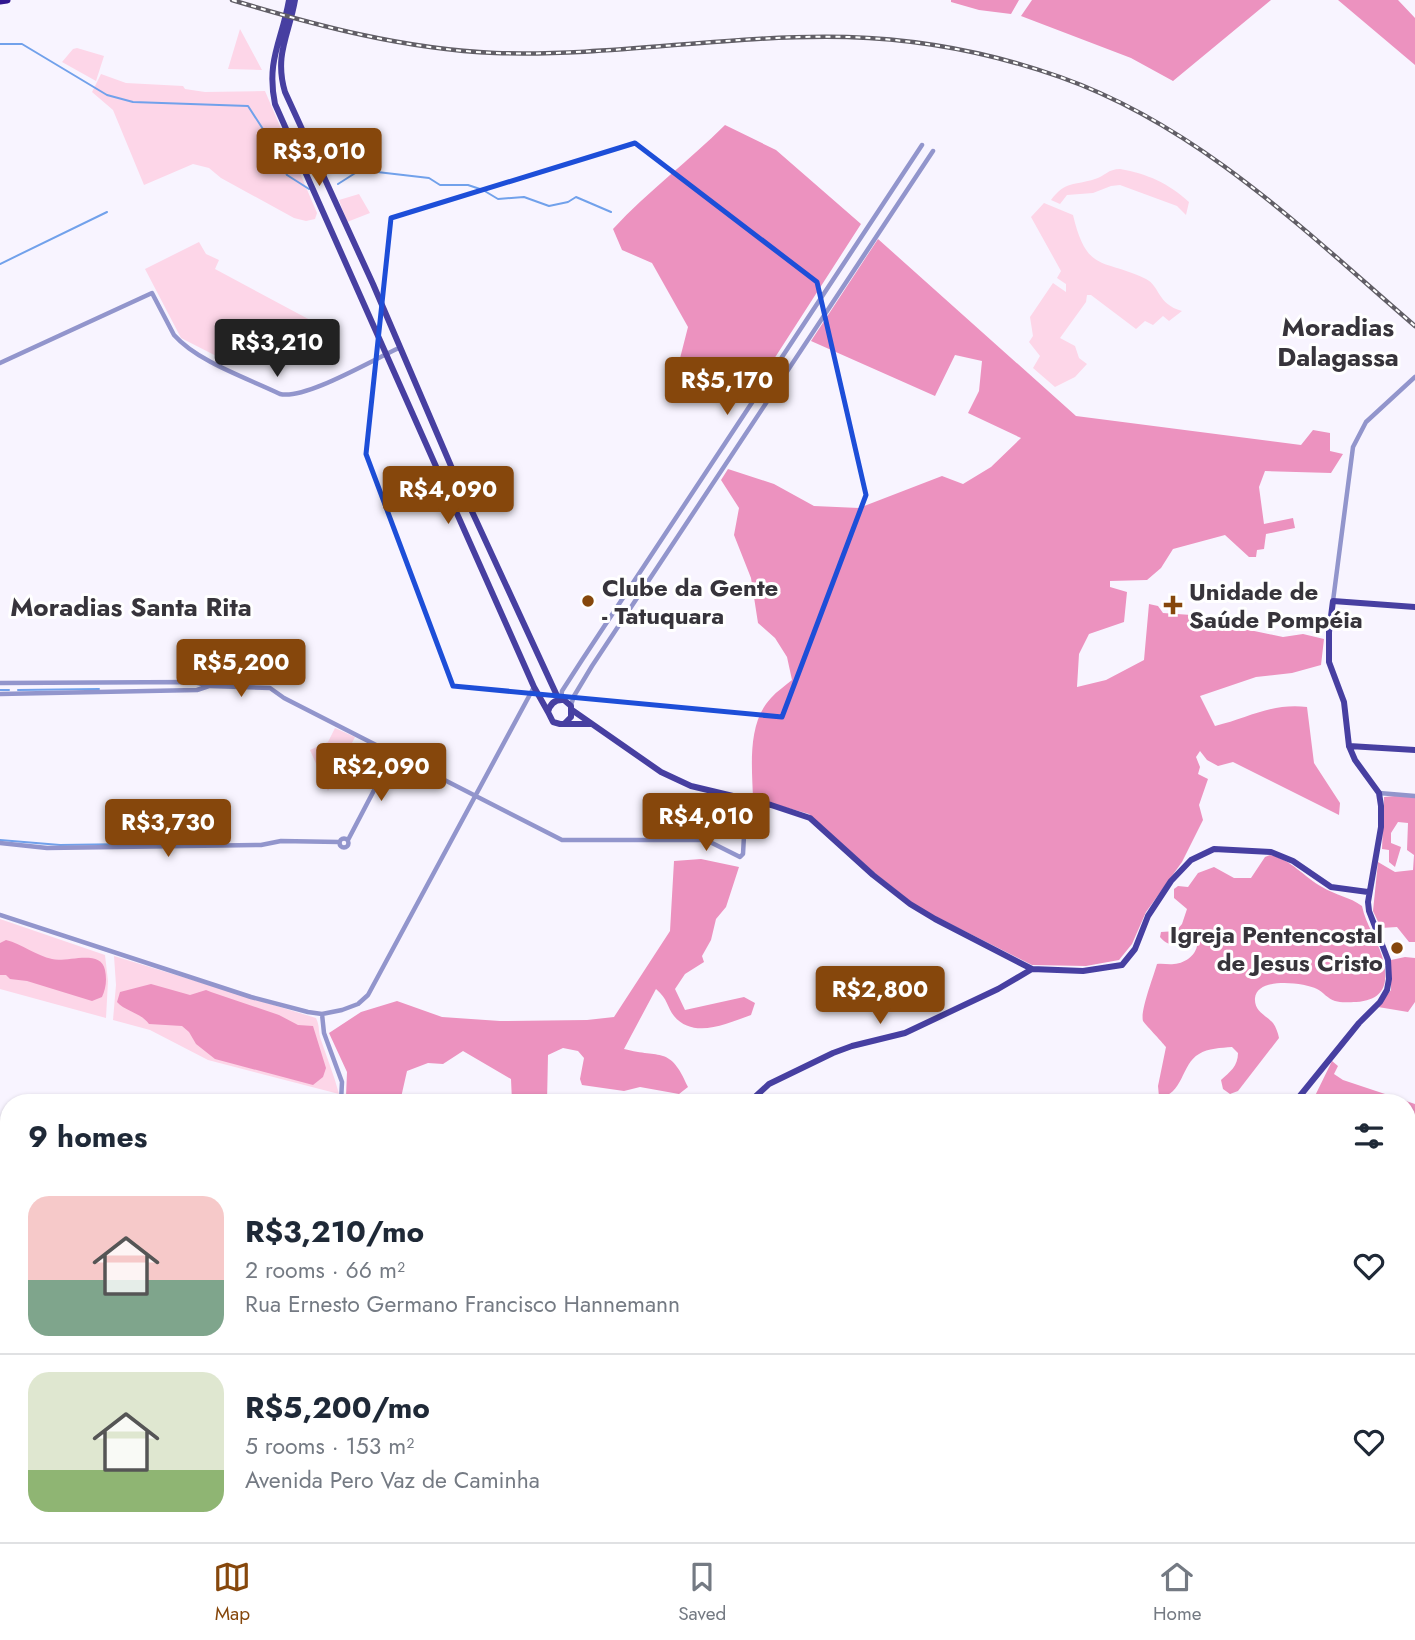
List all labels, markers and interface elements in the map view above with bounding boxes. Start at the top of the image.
pin: R$3,010 [254,128,384,188]
text: R$3,010 [273,134,365,168]
district label: Moradias Dalagassa [1277,308,1399,376]
pin: R$3,210 [212,320,342,379]
text: R$3,210 [231,325,323,359]
pin: R$5,170 [662,358,792,417]
text: R$5,170 [681,363,773,397]
pin: R$4,090 [383,466,513,526]
text: R$4,090 [399,472,497,506]
place label: Clube da Gente - Tatuquara [602,570,778,633]
place label: Unidade de Saúde Pompéia [1189,574,1363,637]
district label: Moradias Santa Rita [10,588,252,626]
marker: Clube da Gente - Tatuquara [580,593,596,609]
marker: Unidade de Saúde Pompéia [1163,595,1183,615]
pin: R$5,200 [176,640,306,699]
text: R$5,200 [192,645,290,679]
pin: R$2,090 [316,744,446,803]
text: R$2,090 [332,749,430,783]
pin: R$4,010 [641,794,771,853]
text: R$4,010 [659,799,753,833]
pin: R$3,730 [103,800,233,859]
text: R$3,730 [121,805,215,839]
place label: Igreja Pentencostal de Jesus Cristo [1170,917,1383,980]
marker: Igreja Pentencostal de Jesus Cristo [1389,940,1405,956]
pin: R$2,800 [815,967,945,1026]
text: R$2,800 [832,972,928,1006]
text: 9 homes [28,1115,147,1158]
icon: filters [1350,1117,1388,1155]
text: R$3,210/mo [245,1210,424,1253]
icon: home [84,1224,168,1308]
icon: heart [1350,1247,1388,1285]
text: 2 rooms · 66 m² [245,1253,405,1287]
text: Rua Ernesto Germano Francisco Hannemann [245,1287,680,1321]
text: R$5,200/mo [245,1386,430,1429]
icon: home [84,1400,168,1484]
icon: heart [1350,1423,1388,1461]
text: 5 rooms · 153 m² [245,1429,414,1463]
text: Avenida Pero Vaz de Caminha [245,1463,540,1497]
tab: Map [213,1558,251,1627]
tab: Saved [678,1558,726,1627]
tab: Home [1153,1558,1202,1627]

